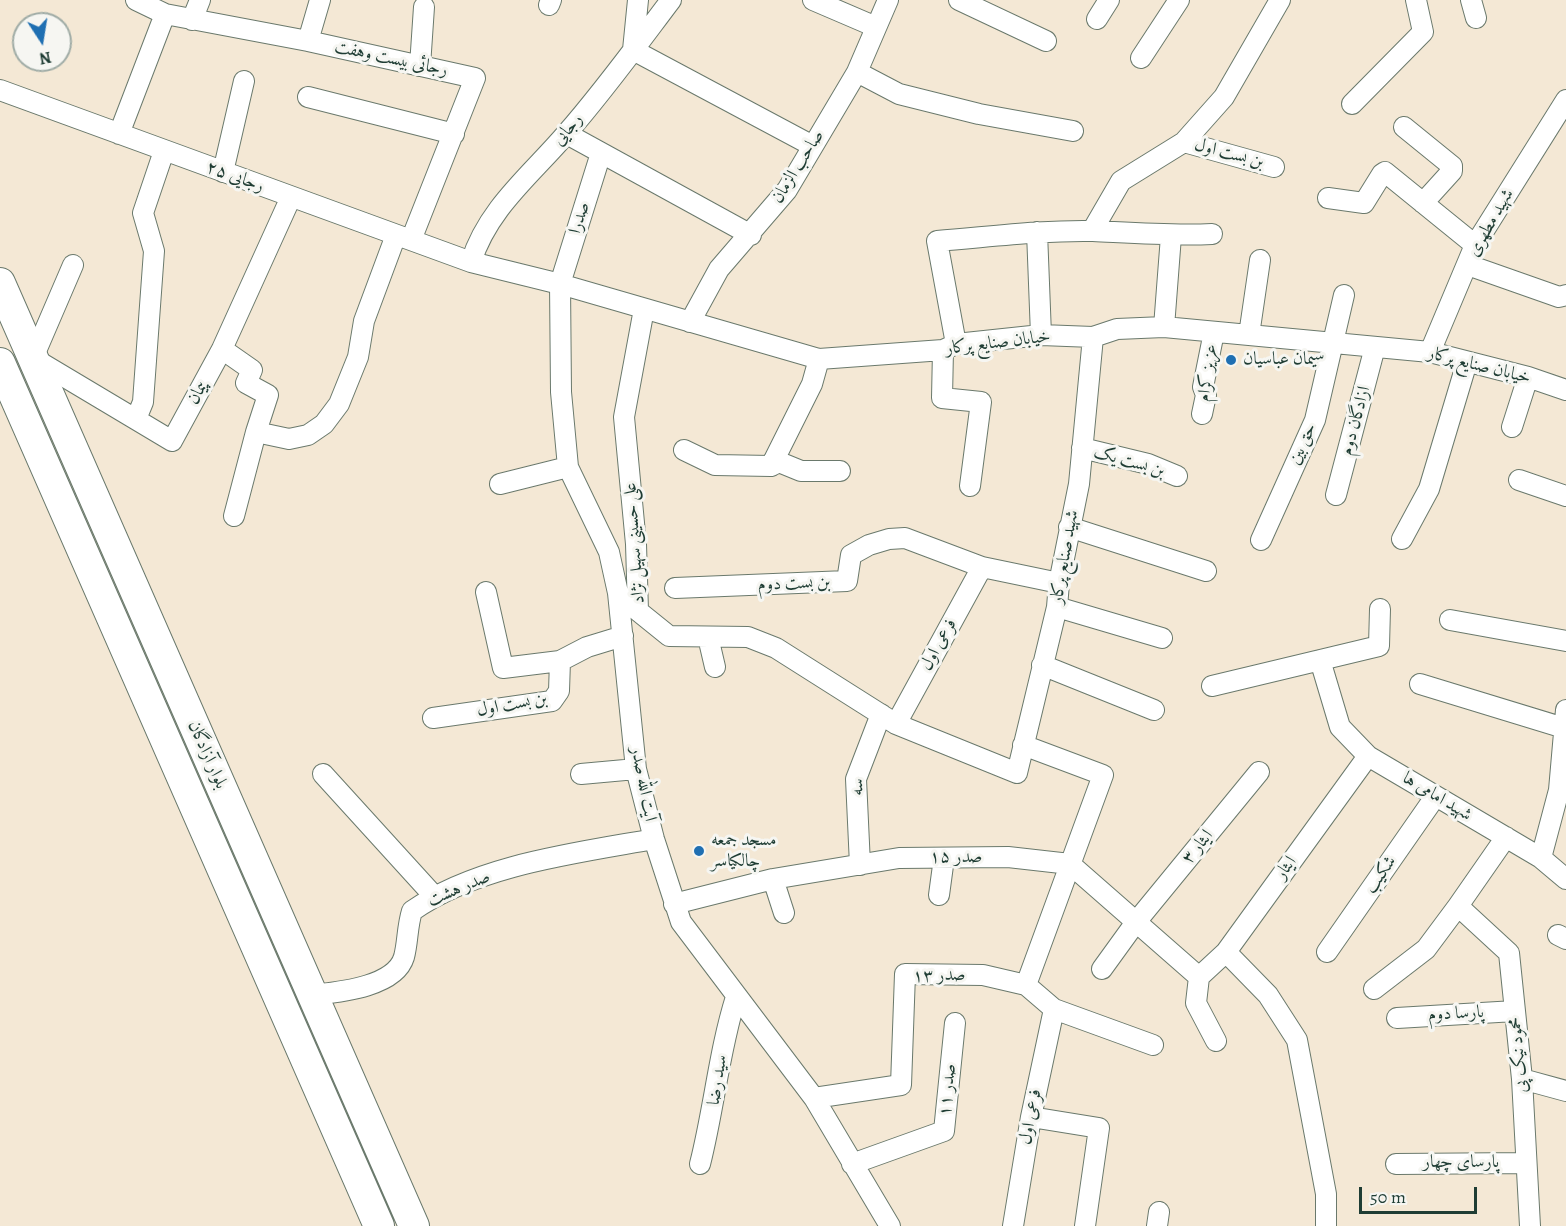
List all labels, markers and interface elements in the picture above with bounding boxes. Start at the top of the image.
north arrow [12,12,72,72]
street label: رجائی بیست وهفت [332,36,450,82]
text: N [37,46,53,70]
street label: رجایی [548,109,588,151]
street label: صاحب الزمان [767,126,829,208]
street label: بن بست اول [1192,134,1266,174]
street label: رجایی ۲۵ [203,157,267,197]
street label: شهید مطهری [1463,185,1519,261]
street label: صدرا [565,199,595,237]
street label: خیابان صنایع پرکار [944,326,1052,360]
street label: عزیز کرام [1193,343,1223,403]
street label: خیابان صنایع پرکار [1425,343,1533,389]
place label: سیمان عباسیان [1243,349,1324,371]
marker: سیمان عباسیان [1224,353,1238,367]
street label: پیمان [183,377,213,409]
street label: ازادگان دوم [1336,384,1376,458]
street label: حق بین [1284,420,1322,468]
street label: بن بست یک [1091,442,1167,482]
street label: علی حسینی سهیل نژاد [620,482,650,604]
street label: شهید صنایع پرکار [1046,508,1084,606]
street label: بن بست دوم [757,572,831,596]
street label: فرعی اول [916,615,962,675]
street label: بن بست اول [475,688,549,722]
street label: بلوار آزادگان [182,718,232,792]
street label: آیت الله صدر [625,745,661,823]
street label: شهید امامی ها [1398,768,1476,826]
street label: سه [846,778,870,796]
street label: ایثار ۳ [1178,826,1218,868]
place label: مسجد جمعه چالکیاسر [711,830,776,872]
marker: مسجد جمعه چالکیاسر [692,844,706,858]
street label: صدر ۱۵ [930,847,982,869]
street label: ایثار [1270,852,1302,884]
street label: شکیب [1360,852,1402,898]
street label: صدر هشت [424,866,494,912]
street label: صدر ۱۳ [912,964,966,988]
street label: پارسا دوم [1427,1002,1485,1026]
street label: محمود نیک پی [1505,1016,1533,1094]
street label: سید رضا [703,1053,733,1107]
street label: صدر ۱۱ [934,1063,962,1117]
street label: فرعی اول [1015,1087,1047,1147]
street label: پارسای چهار [1423,1152,1499,1174]
scale bar [1362,1175,1480,1213]
text: 50 m [1370,1185,1406,1209]

